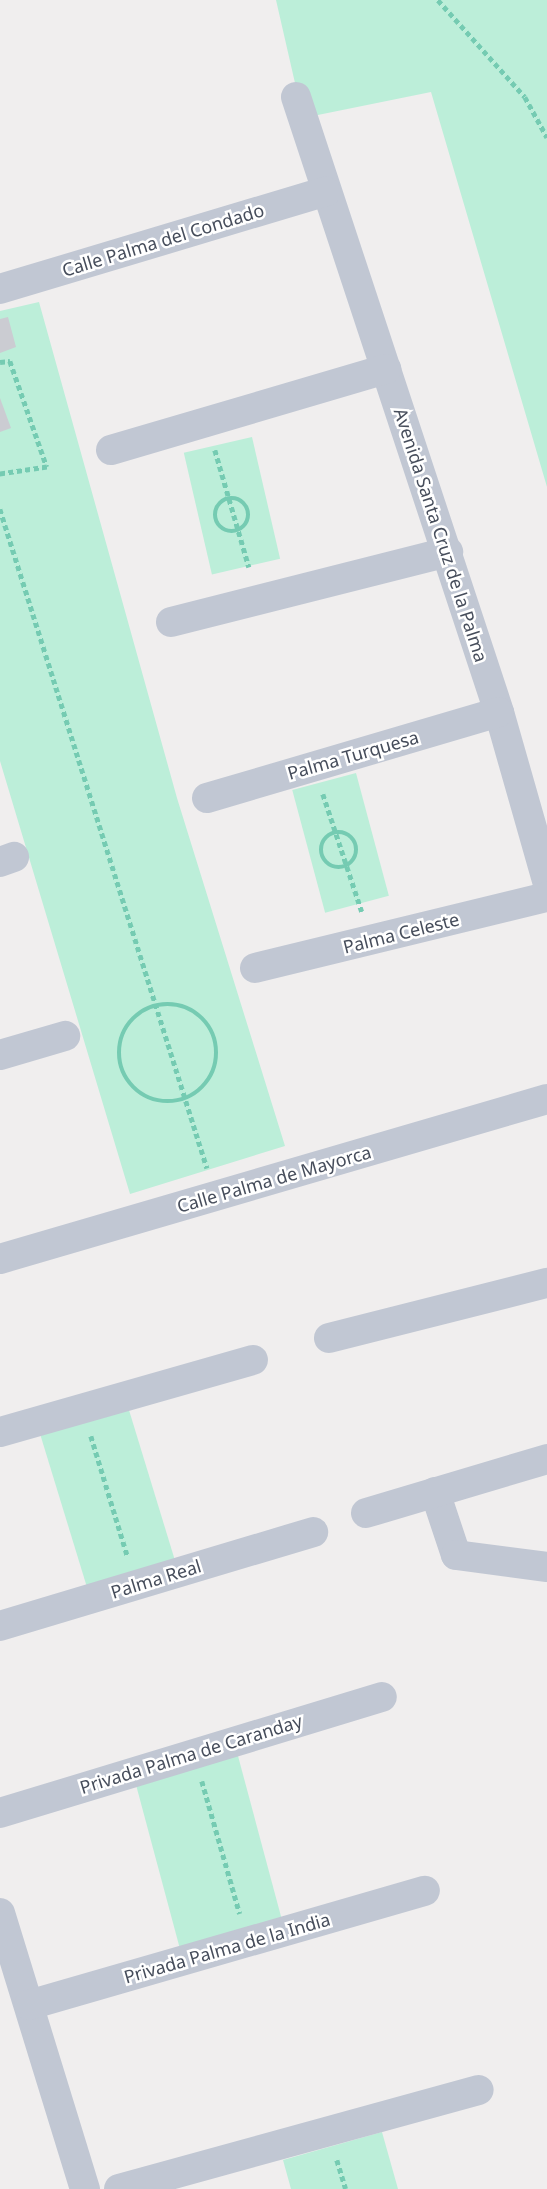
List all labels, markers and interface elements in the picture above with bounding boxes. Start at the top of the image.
street label: Calle Palma del Condado [59,199,267,281]
street label: Avenida Santa Cruz de la Palma [390,405,492,665]
street label: Palma Turquesa [285,726,421,784]
street label: Palma Celeste [341,908,461,958]
street label: Calle Palma de Mayorca [174,1141,374,1217]
street label: Palma Real [108,1555,204,1603]
street label: Privada Palma de Caranday [77,1710,305,1798]
street label: Privada Palma de la India [121,1908,333,1988]

